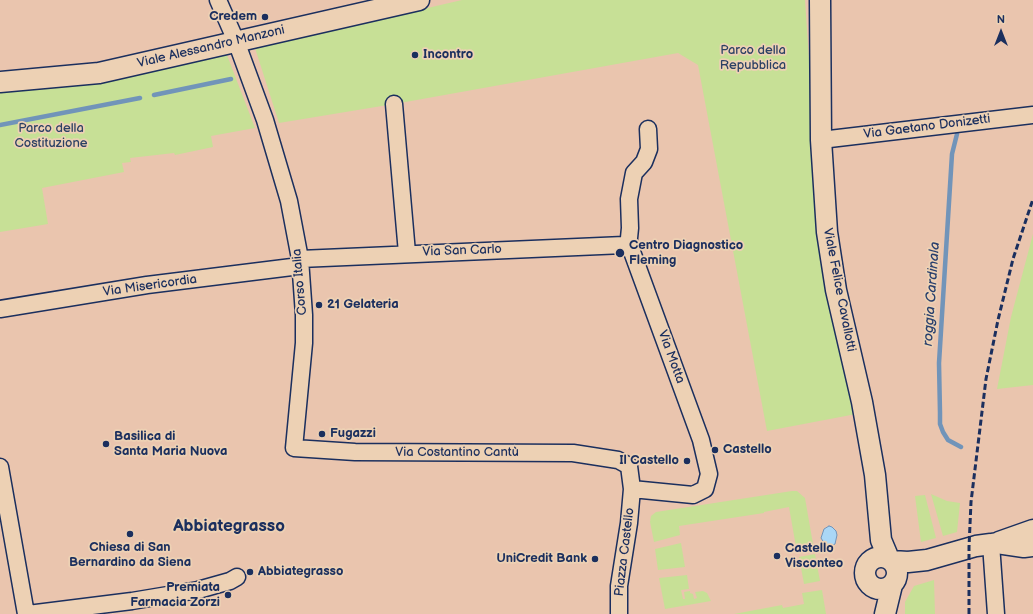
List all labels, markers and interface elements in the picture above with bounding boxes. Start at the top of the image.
place label: Credem [209,9,257,25]
marker: Credem [260,12,270,22]
north arrow [981,12,1021,52]
text: N [997,13,1005,26]
street label: Viale Alessandro Manzoni [136,22,286,72]
park label: Parco della Repubblica [720,43,786,74]
place label: Incontro [423,47,473,63]
marker: Incontro [410,50,420,60]
street label: Via Gaetano Donizetti [863,111,991,143]
park label: Parco della Costituzione [15,121,87,152]
street label: Viale Felice Cavallotti [819,227,859,353]
place label: Centro Diagnostico Fleming [629,238,743,269]
water label: roggia Cardinala [920,241,944,347]
street label: Via San Carlo [422,242,502,260]
marker: Centro Diagnostico Fleming [614,247,626,259]
street label: Corso Italia [289,248,311,316]
street label: Via Misericordia [102,272,198,300]
place label: 21 Gelateria [327,297,399,313]
marker: 21 Gelateria [314,300,324,310]
street label: Via Motta [654,328,688,386]
place label: Fugazzi [330,426,376,442]
place label: Basilica di Santa Maria Nuova [114,429,227,460]
marker: Fugazzi [317,429,327,439]
marker: Basilica di Santa Maria Nuova [101,439,111,449]
place label: Castello [723,442,772,458]
street label: Via Costantino Cantù [395,445,519,461]
marker: Castello [710,445,720,455]
place label: Il Castello [619,453,679,469]
marker: Il Castello [682,456,692,466]
street label: Piazza Castello [612,507,638,597]
district label: Abbiategrasso [173,517,285,537]
marker: Chiesa di San Bernardino da Siena [125,529,135,539]
place label: Chiesa di San Bernardino da Siena [69,540,191,571]
place label: Castello Visconteo [785,541,843,572]
place label: UniCredit Bank [496,551,587,567]
marker: Castello Visconteo [772,551,782,561]
marker: UniCredit Bank [590,554,600,564]
place label: Abbiategrasso [258,564,343,580]
marker: Abbiategrasso [245,567,255,577]
place label: Premiata Farmacia Zorzi [130,580,220,611]
marker: Premiata Farmacia Zorzi [223,590,233,600]

